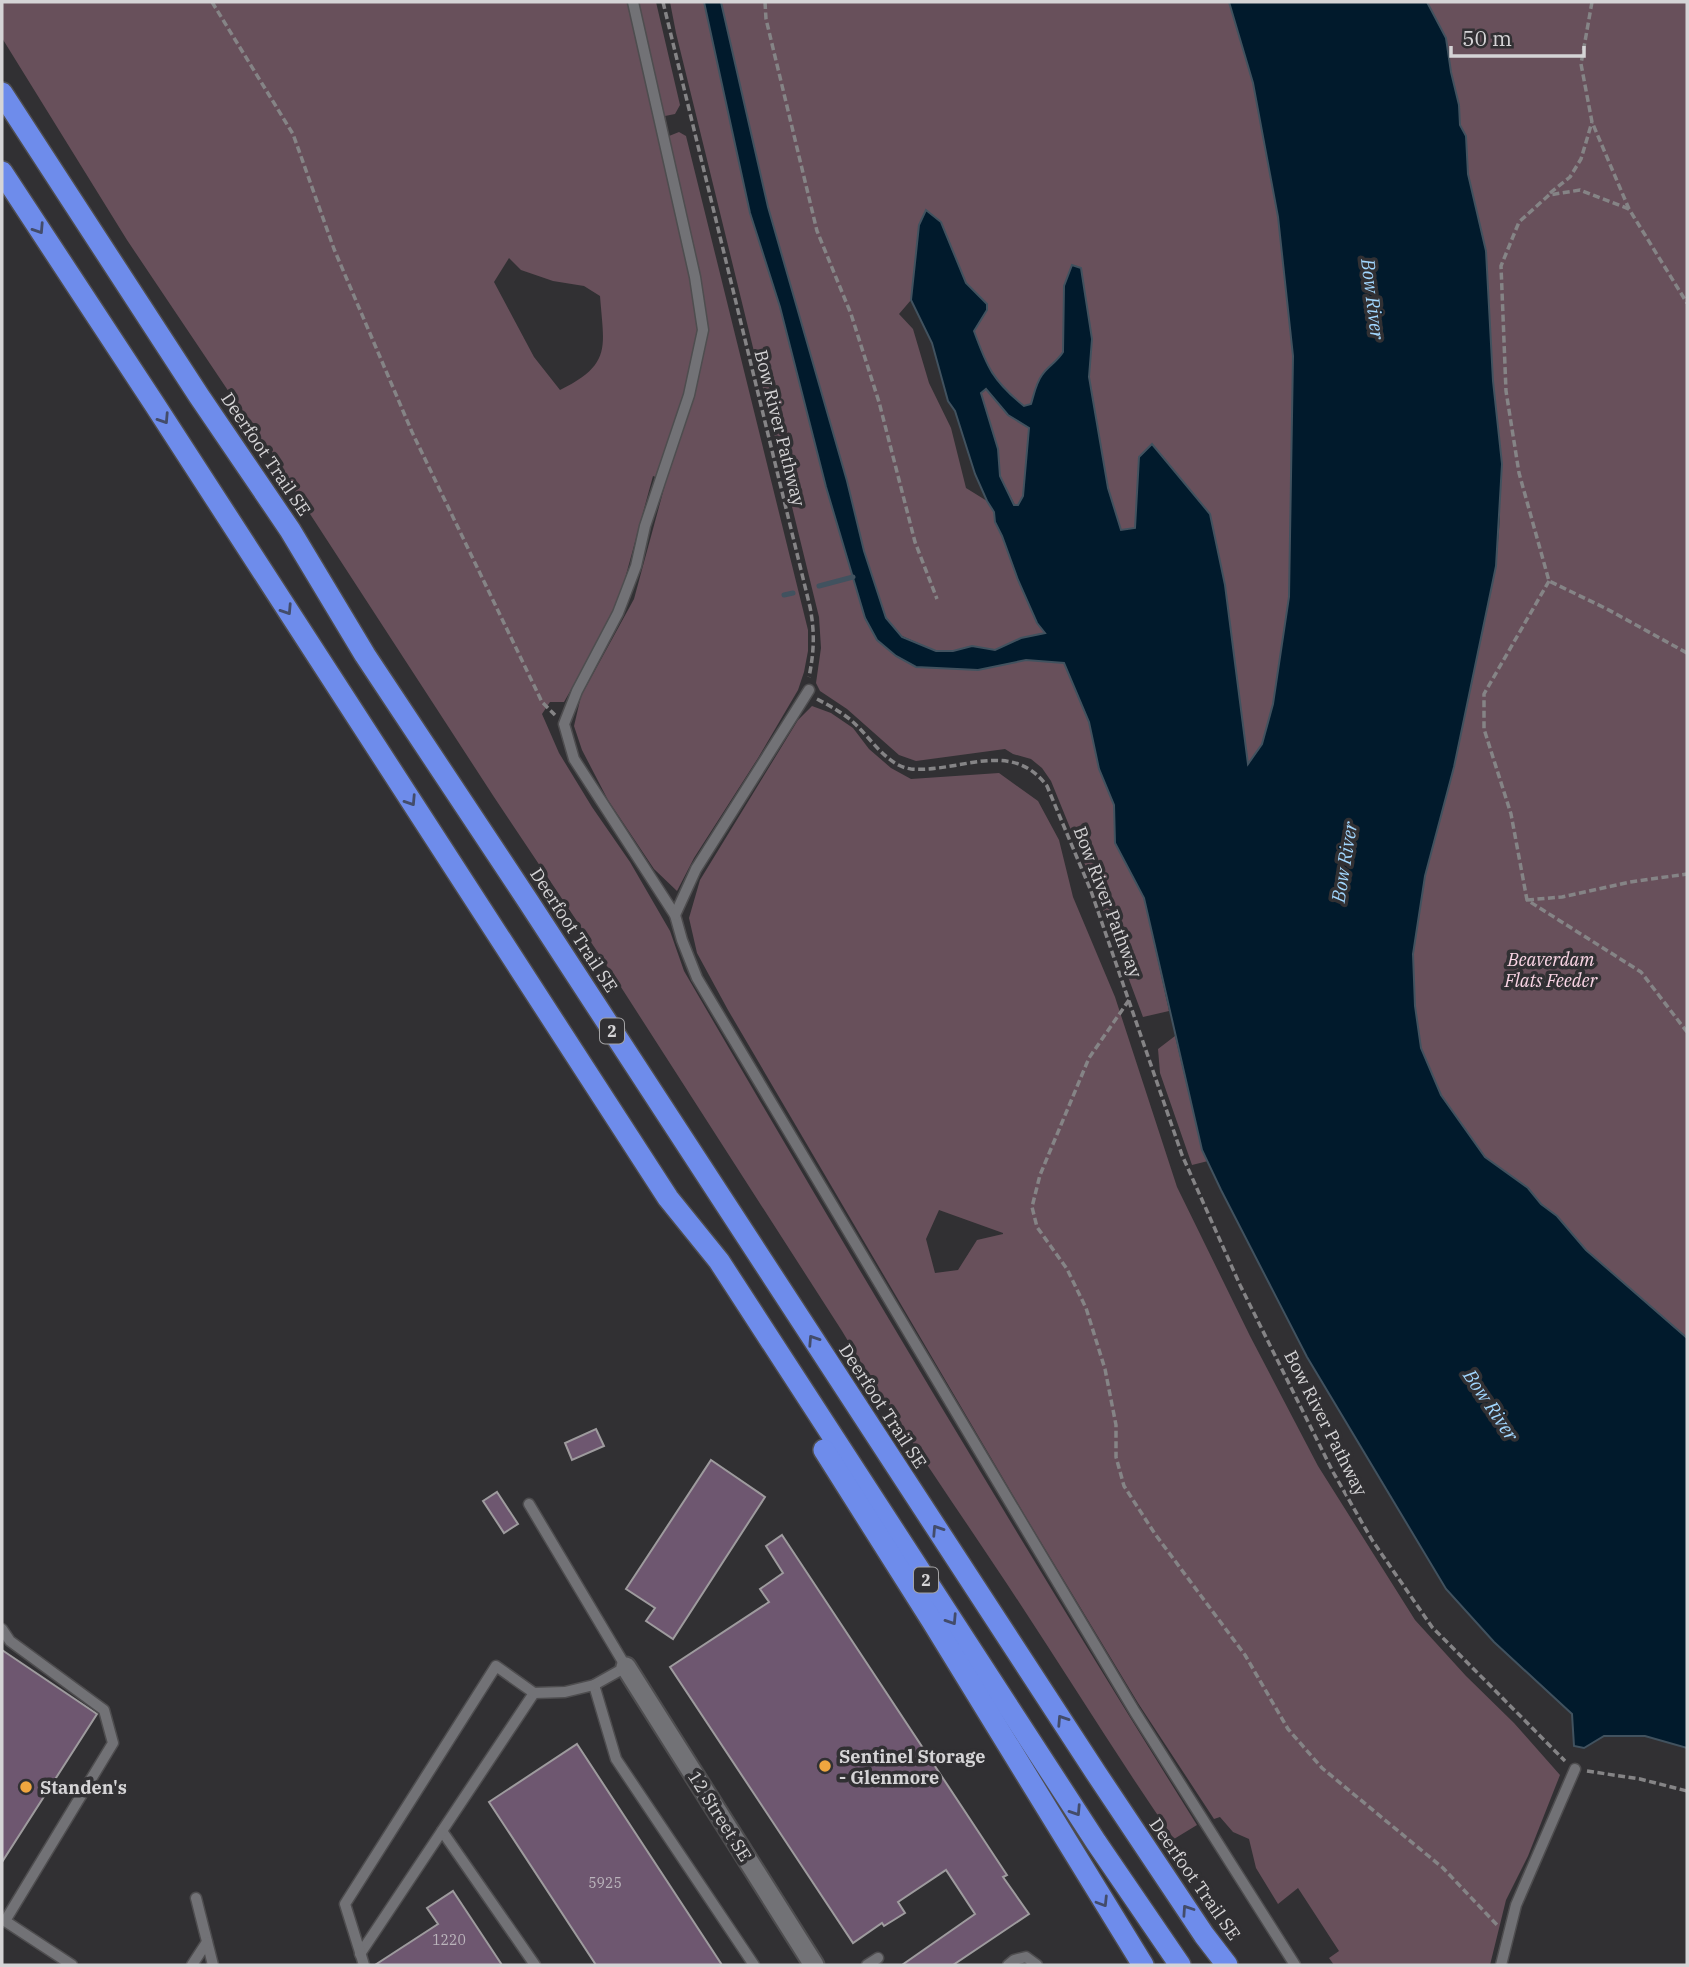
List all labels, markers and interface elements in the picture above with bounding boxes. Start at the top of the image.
scale bar [1451,14,1584,58]
text: 50 m [1462,24,1512,52]
one-way arrow [31,221,44,234]
water label: Bow River [1356,256,1390,341]
street label: Bow River Pathway [749,347,811,509]
street label: Deerfoot Trail SE [216,388,316,520]
one-way arrow [156,411,169,424]
one-way arrow [279,603,292,616]
one-way arrow [403,794,416,807]
water label: Bow River [1326,819,1362,905]
street label: Bow River Pathway [1069,823,1148,981]
street label: Deerfoot Trail SE [525,863,623,997]
park label: Beaverdam Flats Feeder [1504,948,1599,992]
road number: 2 [600,1018,624,1044]
one-way arrow [808,1334,821,1347]
street label: Deerfoot Trail SE [834,1339,932,1473]
street label: Bow River Pathway [1279,1346,1373,1500]
water label: Bow River [1458,1364,1524,1446]
one-way arrow [933,1525,945,1538]
road number: 2 [914,1568,938,1592]
one-way arrow [944,1613,957,1626]
one-way arrow [1057,1715,1070,1728]
place label: Sentinel Storage - Glenmore [839,1745,985,1789]
marker: Sentinel Storage - Glenmore [817,1758,833,1774]
street label: 12 Street SE [683,1766,757,1866]
place label: Standen's [40,1776,127,1799]
marker: Standen's [18,1779,34,1795]
one-way arrow [1067,1804,1080,1817]
street label: Deerfoot Trail SE [1144,1813,1246,1945]
house number: 5925 [588,1874,622,1892]
one-way arrow [1095,1895,1108,1908]
one-way arrow [1183,1905,1195,1918]
house number: 1220 [432,1931,466,1949]

